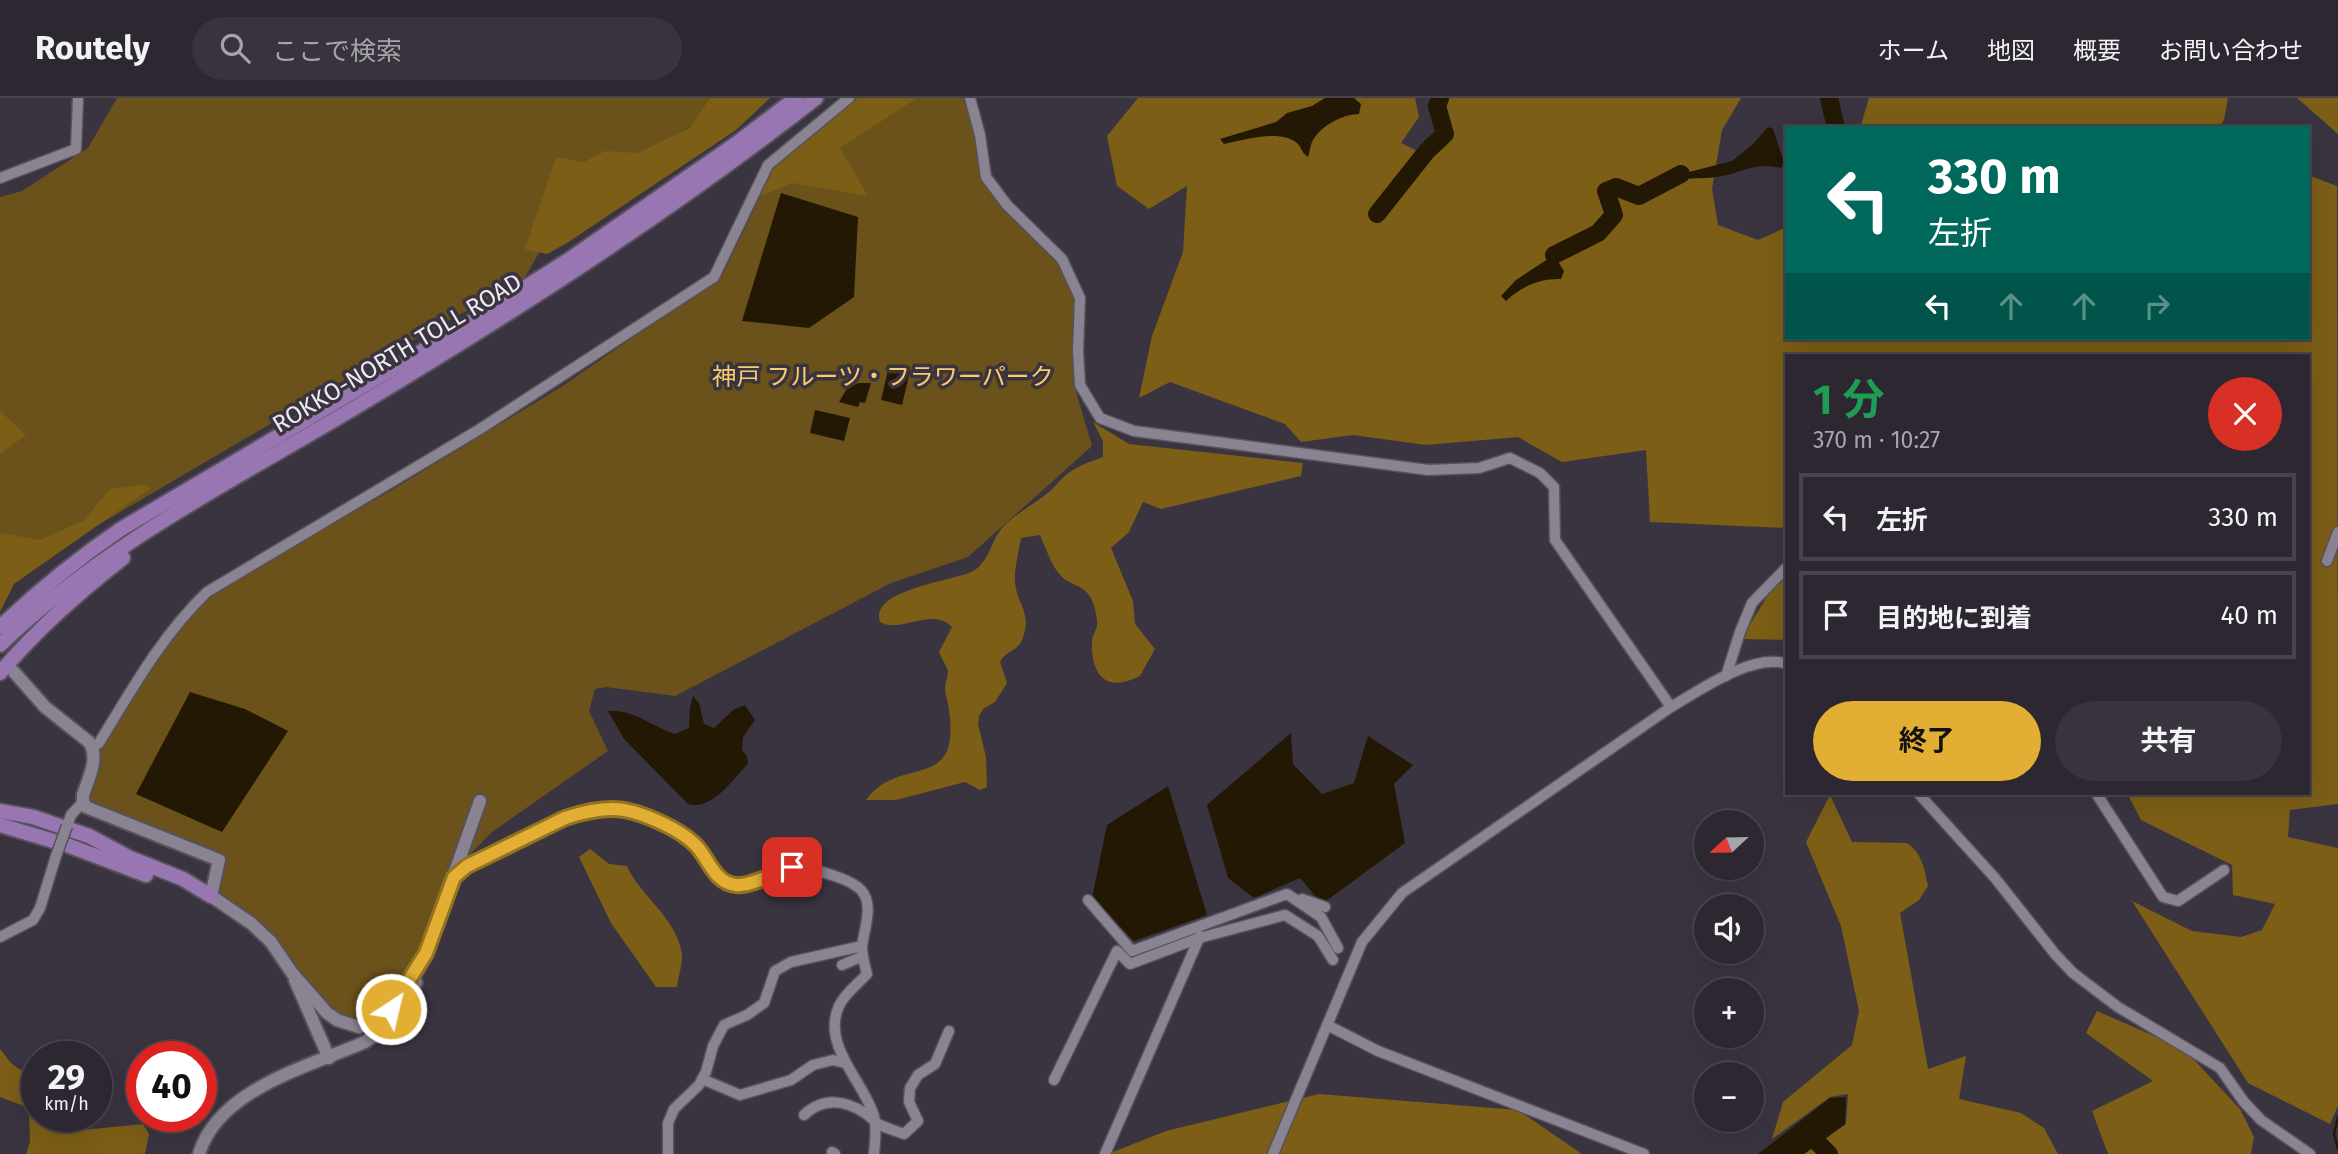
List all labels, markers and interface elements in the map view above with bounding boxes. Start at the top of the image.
search box [192,17,682,80]
text: Routely [35,28,150,68]
icon: search [216,29,254,67]
text: ここで検索 [272,36,402,67]
text: ホーム [1878,37,1949,65]
text: 地図 [1987,37,2035,65]
text: 概要 [2073,37,2121,65]
text: お問い合わせ [2159,37,2303,65]
text: 330 m [1928,147,2061,206]
icon: left [1813,154,1904,245]
text: 左折 [1928,214,1992,252]
street label: ROKKO-NORTH TOLL ROAD [267,267,527,439]
icon: left [1919,287,1957,325]
icon: ahead [1992,287,2030,325]
icon: ahead [2065,287,2103,325]
icon: right [2138,287,2176,325]
park label: 神戸 フルーツ・フラワーパーク [712,363,1054,391]
text: 1 分 [1813,375,1884,425]
button: close [2208,377,2282,451]
text: 370 m · 10:27 [1813,426,1940,454]
icon: left [1817,498,1855,536]
text: 330 m [2208,502,2278,533]
text: 左折 [1876,505,1928,536]
icon: arrive [1817,596,1855,634]
text: 40 m [2220,600,2278,631]
text: 目的地に到着 [1876,603,2032,634]
button: 終了 [1813,701,2041,781]
button: 共有 [2055,701,2282,781]
north arrow [1694,810,1764,880]
map controls [1694,810,1764,1132]
pin [762,837,822,897]
icon: arrive [773,848,811,886]
button: sound [1694,894,1764,964]
position arrow [354,972,428,1046]
button: + [1694,978,1764,1048]
speed limit sign: 40 [126,1041,217,1132]
text: 29 [48,1056,85,1098]
button: − [1694,1062,1764,1132]
text: km/h [44,1093,89,1115]

